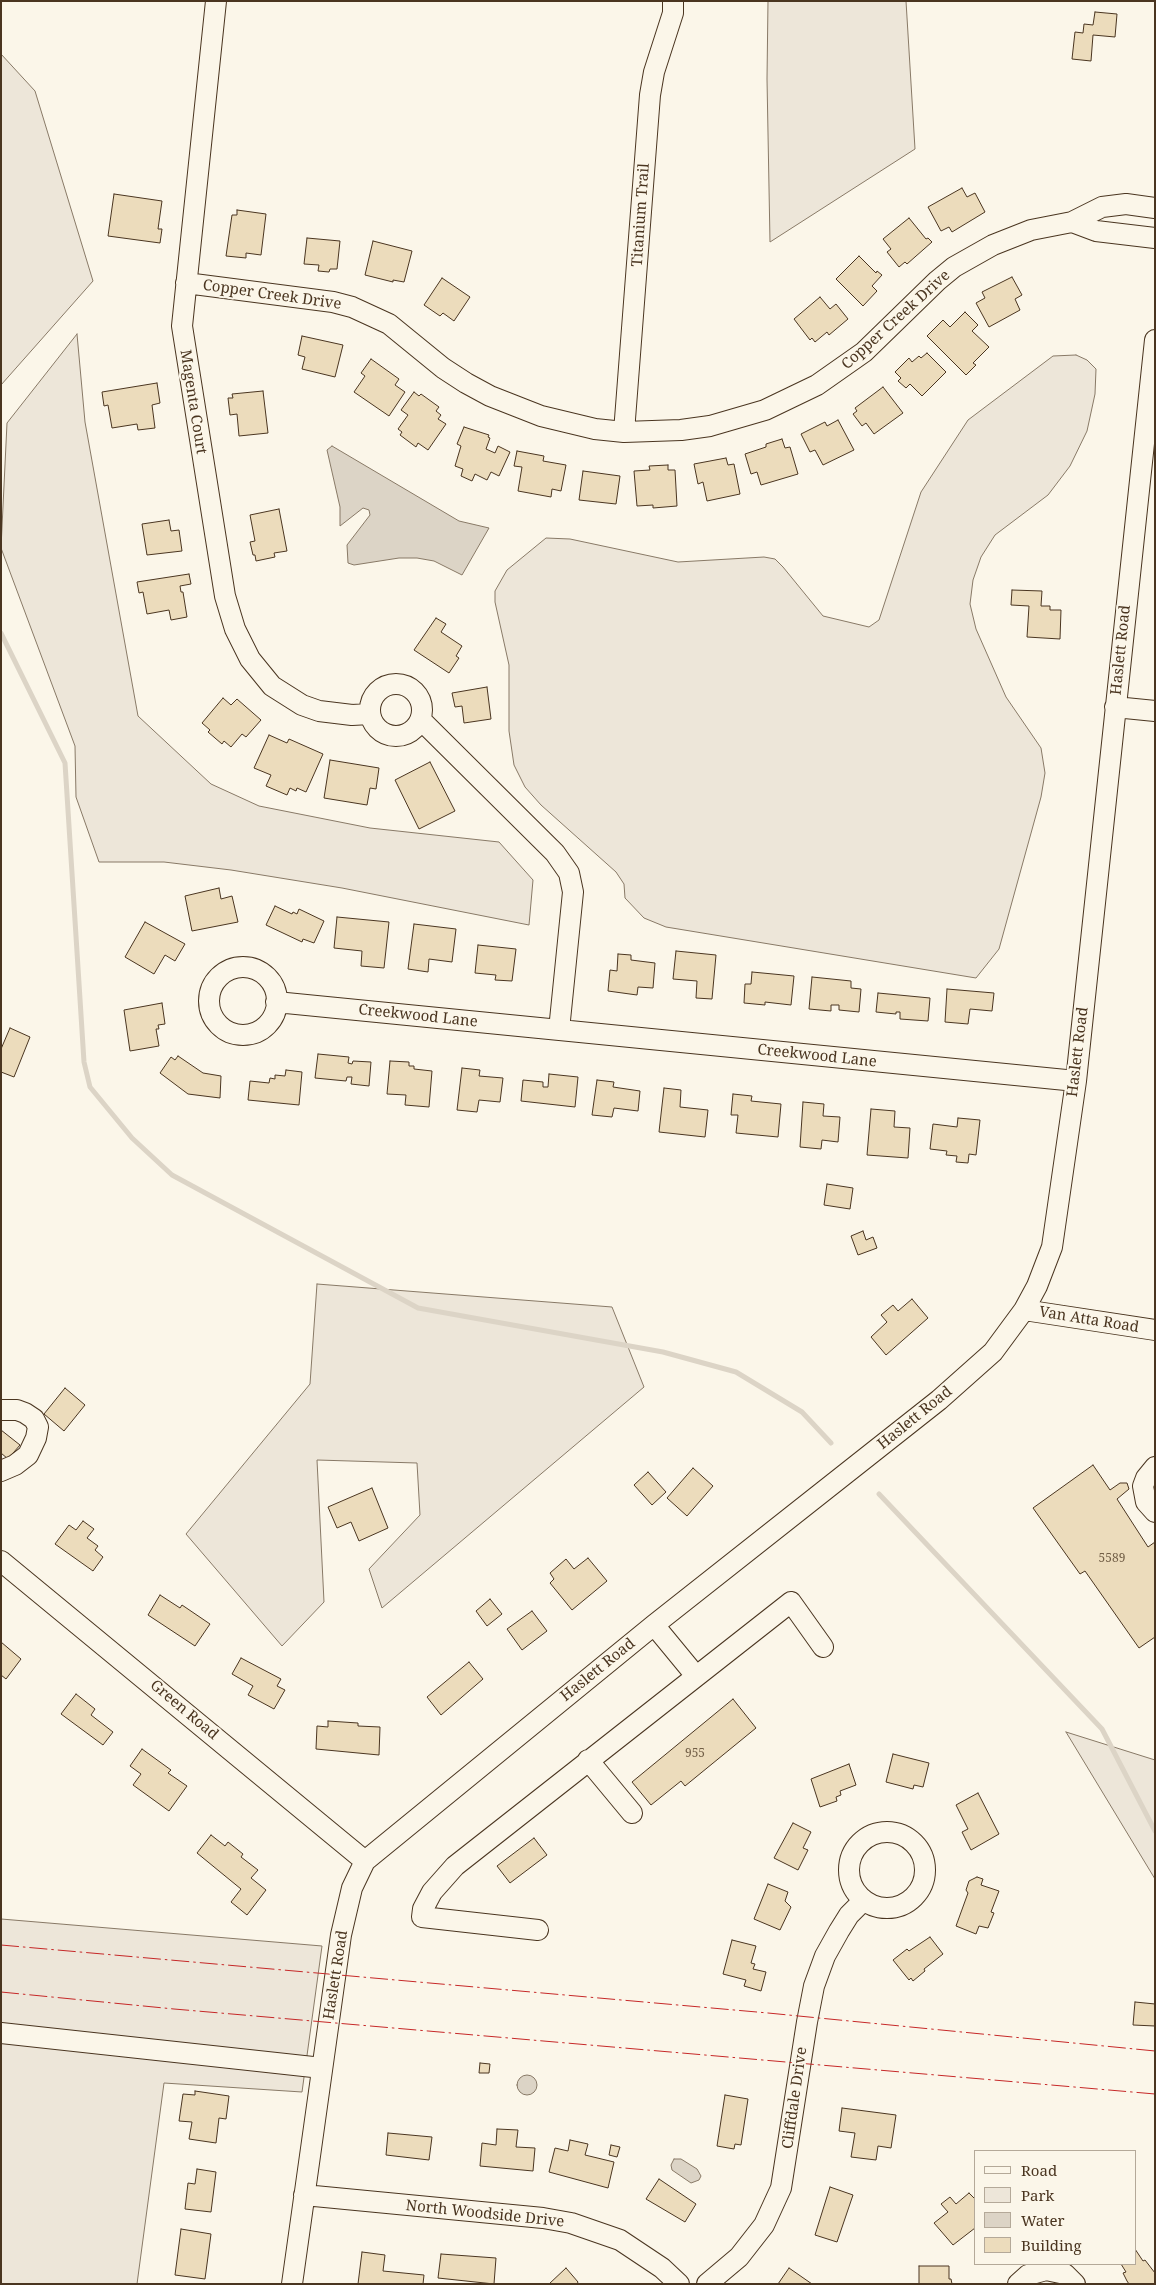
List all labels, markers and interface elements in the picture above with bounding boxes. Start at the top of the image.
street label: Titanium Trail [628,163,654,267]
street label: Copper Creek Drive [838,267,954,373]
street label: Copper Creek Drive [202,276,342,314]
street label: Magenta Court [176,348,210,456]
street label: Haslett Road [1107,604,1135,696]
street label: Creekwood Lane [357,1001,479,1031]
street label: Haslett Road [1064,1006,1092,1098]
street label: Creekwood Lane [756,1041,878,1071]
street label: Van Atta Road [1038,1303,1140,1337]
street label: Haslett Road [874,1383,956,1453]
house number: 5589 [1099,1552,1125,1566]
street label: Haslett Road [557,1635,639,1705]
street label: Green Road [146,1676,222,1744]
house number: 955 [685,1747,705,1761]
street label: Haslett Road [320,1929,352,2021]
street label: Cliffdale Drive [779,2046,811,2150]
legend [974,2150,1136,2265]
text: Road [1021,2160,1057,2180]
text: Park [1021,2185,1054,2205]
street label: North Woodside Drive [405,2197,565,2231]
text: Water [1021,2210,1064,2230]
text: Building [1021,2235,1082,2255]

